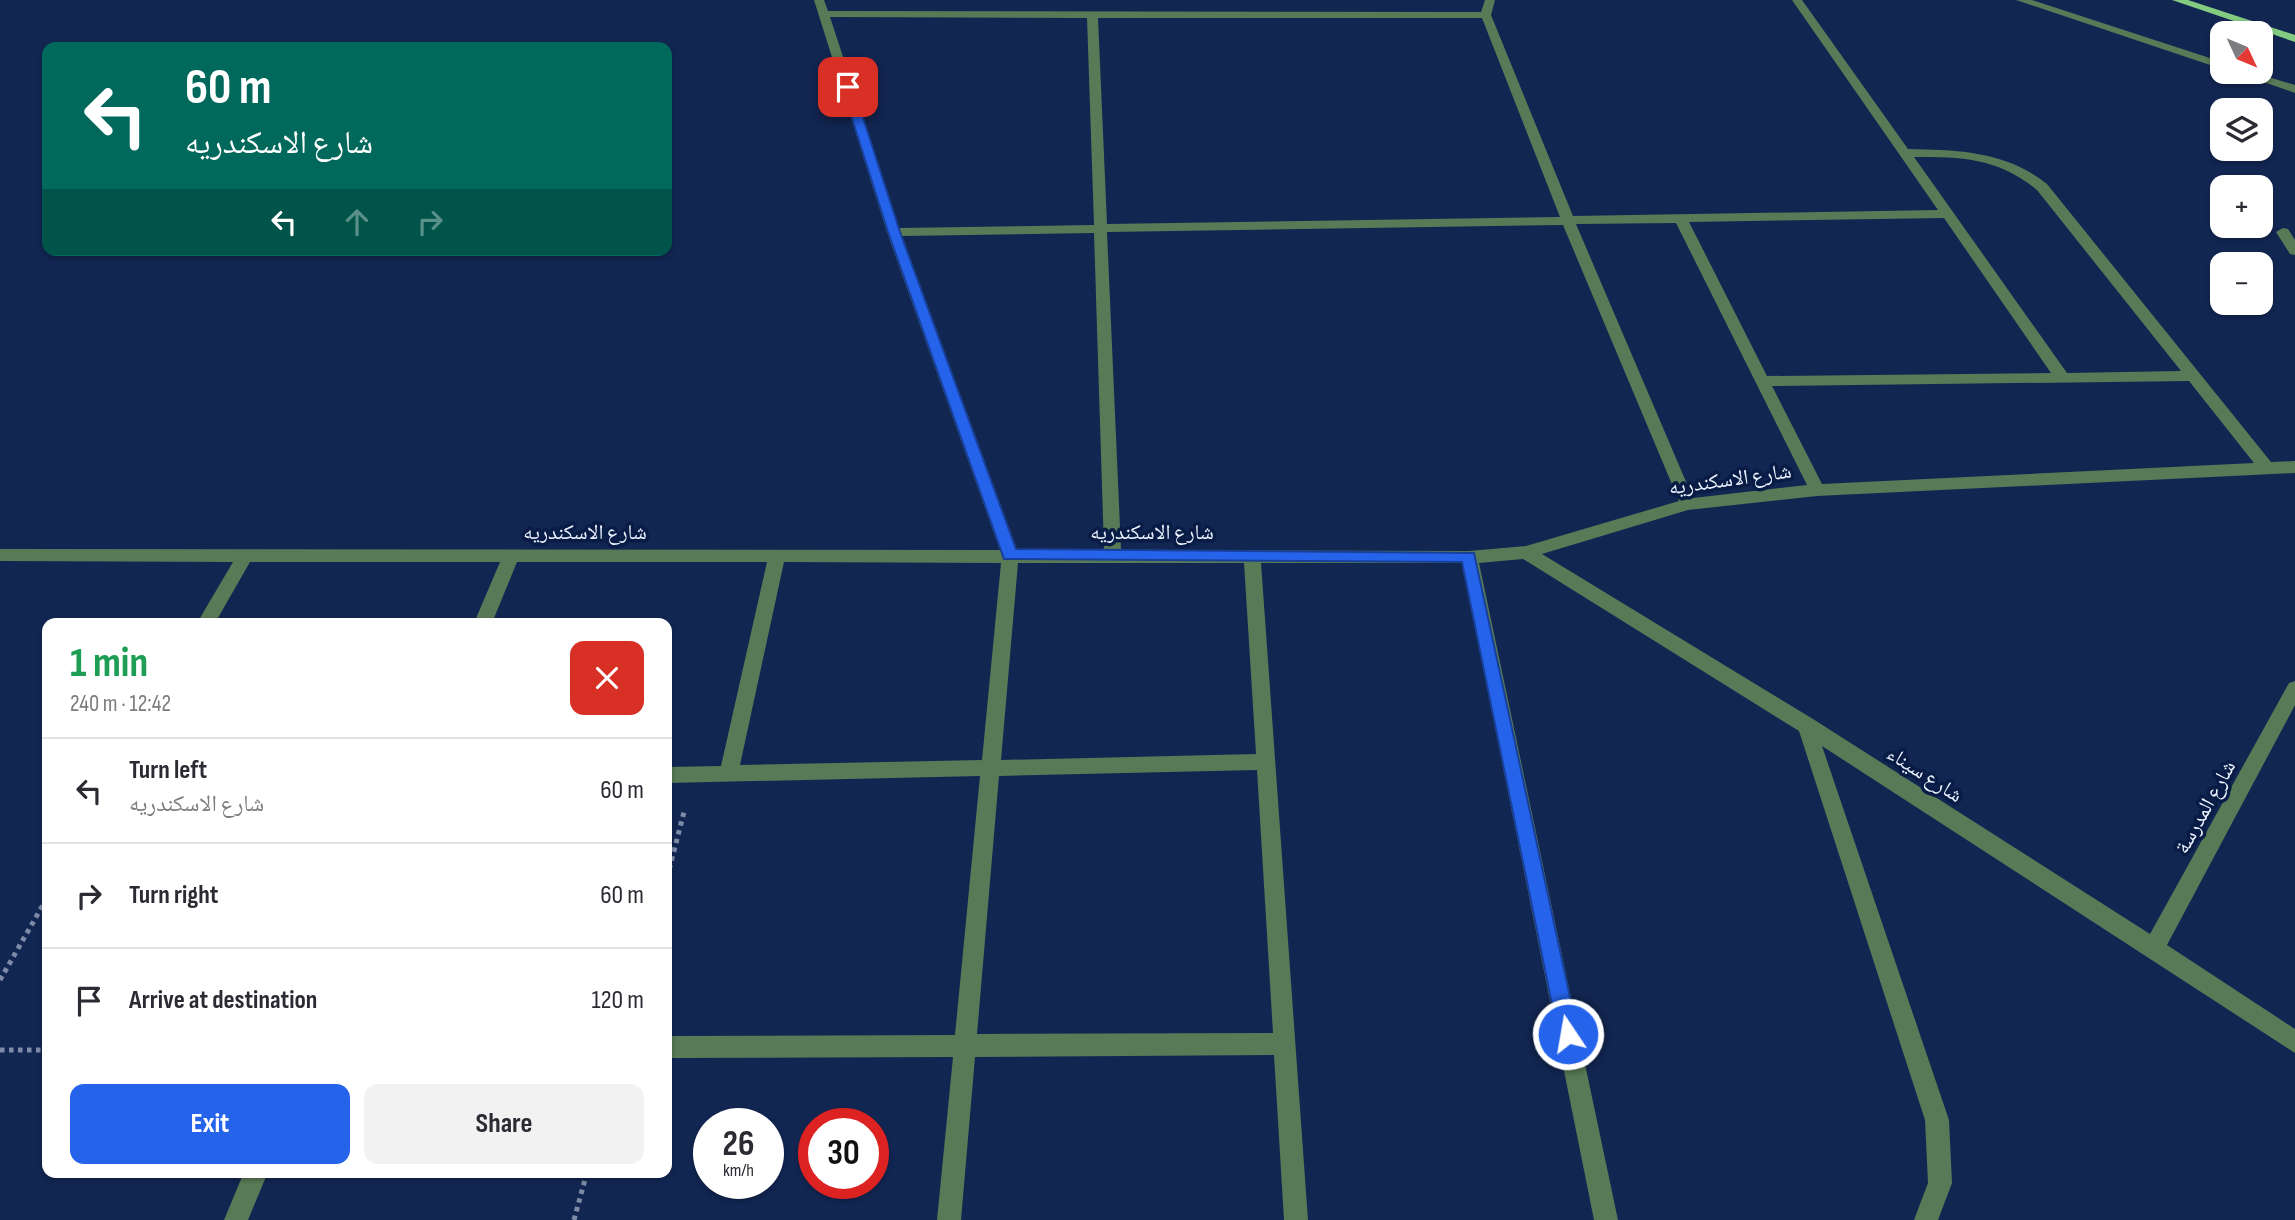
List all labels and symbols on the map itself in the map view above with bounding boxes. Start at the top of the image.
north arrow [2210,21,2273,84]
pin [818,57,878,117]
street label: شارع الاسكندريه [1667,459,1793,500]
street label: شارع الاسكندريه [523,520,647,545]
street label: شارع الاسكندريه [1090,520,1214,545]
street label: شارع سيناء [1882,741,1967,808]
street label: شارع المدرسة [2170,756,2241,858]
position arrow [1531,997,1605,1071]
speed limit sign: 30 [798,1108,889,1199]

